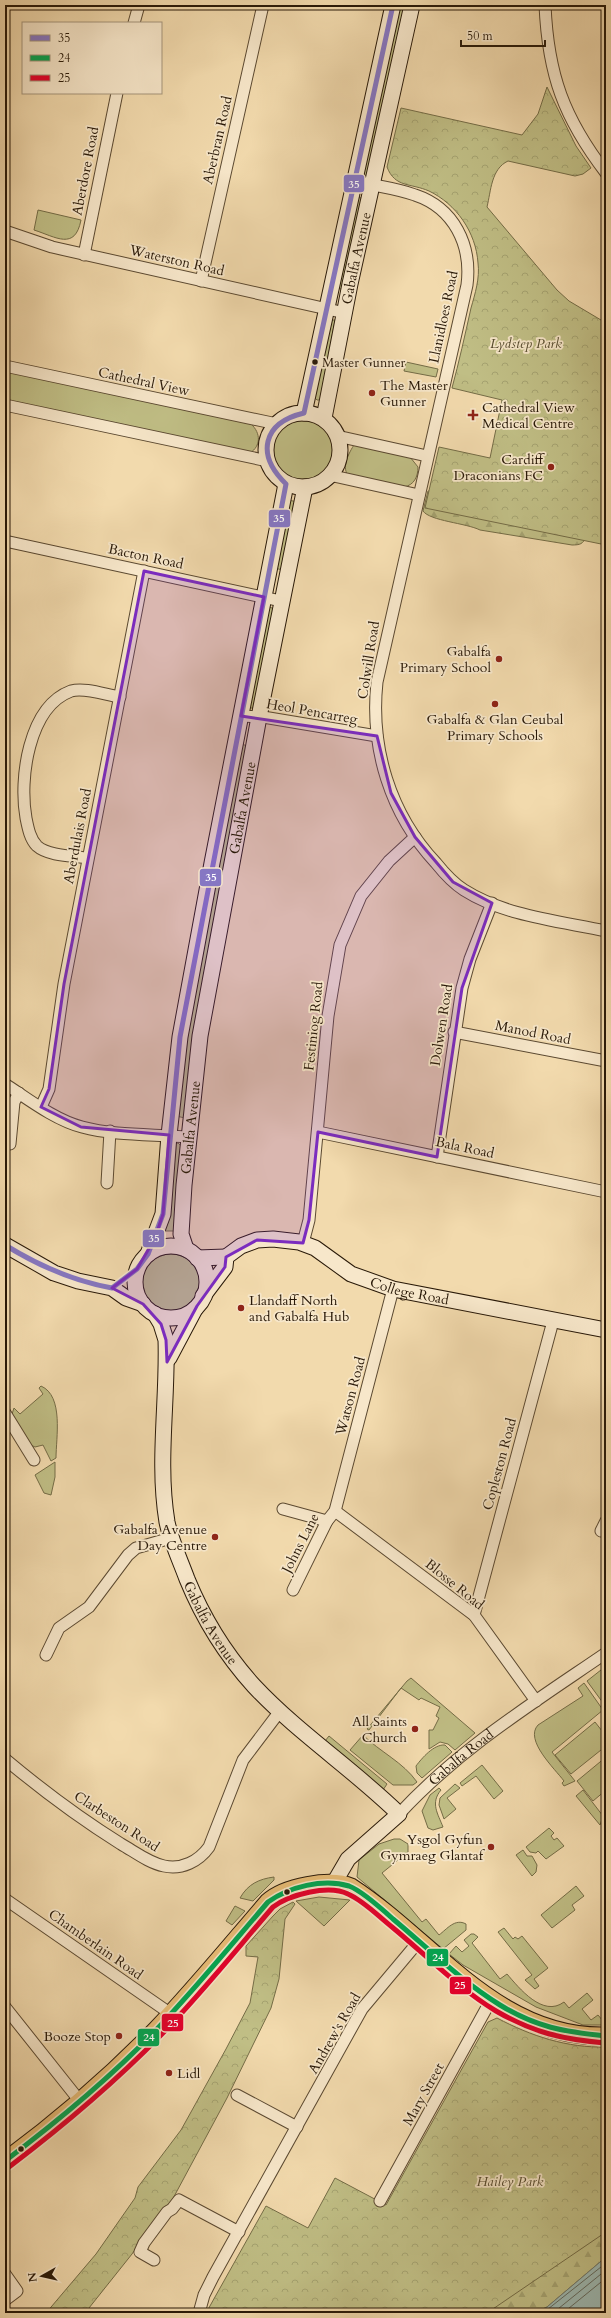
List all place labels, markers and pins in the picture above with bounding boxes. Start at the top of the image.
place label: Master Gunner [322,354,406,372]
marker: Master Gunner [310,357,320,367]
place label: The Master Gunner [380,376,449,411]
marker: The Master Gunner [367,388,377,398]
place label: Cathedral View Medical Centre [482,398,576,433]
marker: Cathedral View Medical Centre [467,409,479,421]
place label: Cardiff Draconians FC [453,450,546,485]
marker: Cardiff Draconians FC [546,462,556,472]
place label: Gabalfa Primary School [400,642,491,677]
marker: Gabalfa Primary School [494,654,504,664]
marker: Gabalfa & Glan Ceubal Primary Schools [490,699,500,709]
place label: Gabalfa & Glan Ceubal Primary Schools [427,710,564,745]
place label: Llandaff North and Gabalfa Hub [249,1291,349,1326]
marker: Llandaff North and Gabalfa Hub [236,1303,246,1313]
place label: Gabalfa Avenue Day Centre [113,1520,207,1555]
marker: Gabalfa Avenue Day Centre [210,1532,220,1542]
place label: All Saints Church [352,1712,407,1747]
marker: All Saints Church [410,1724,420,1734]
place label: Ysgol Gyfun Gymraeg Glantaf [380,1830,486,1865]
marker: Ysgol Gyfun Gymraeg Glantaf [486,1842,496,1852]
unlabelled marker [282,1887,292,1897]
place label: Booze Stop [44,2027,111,2046]
marker: Booze Stop [114,2031,124,2041]
place label: Lidl [177,2064,201,2083]
marker: Lidl [164,2068,174,2078]
unlabelled marker [16,2144,26,2154]

